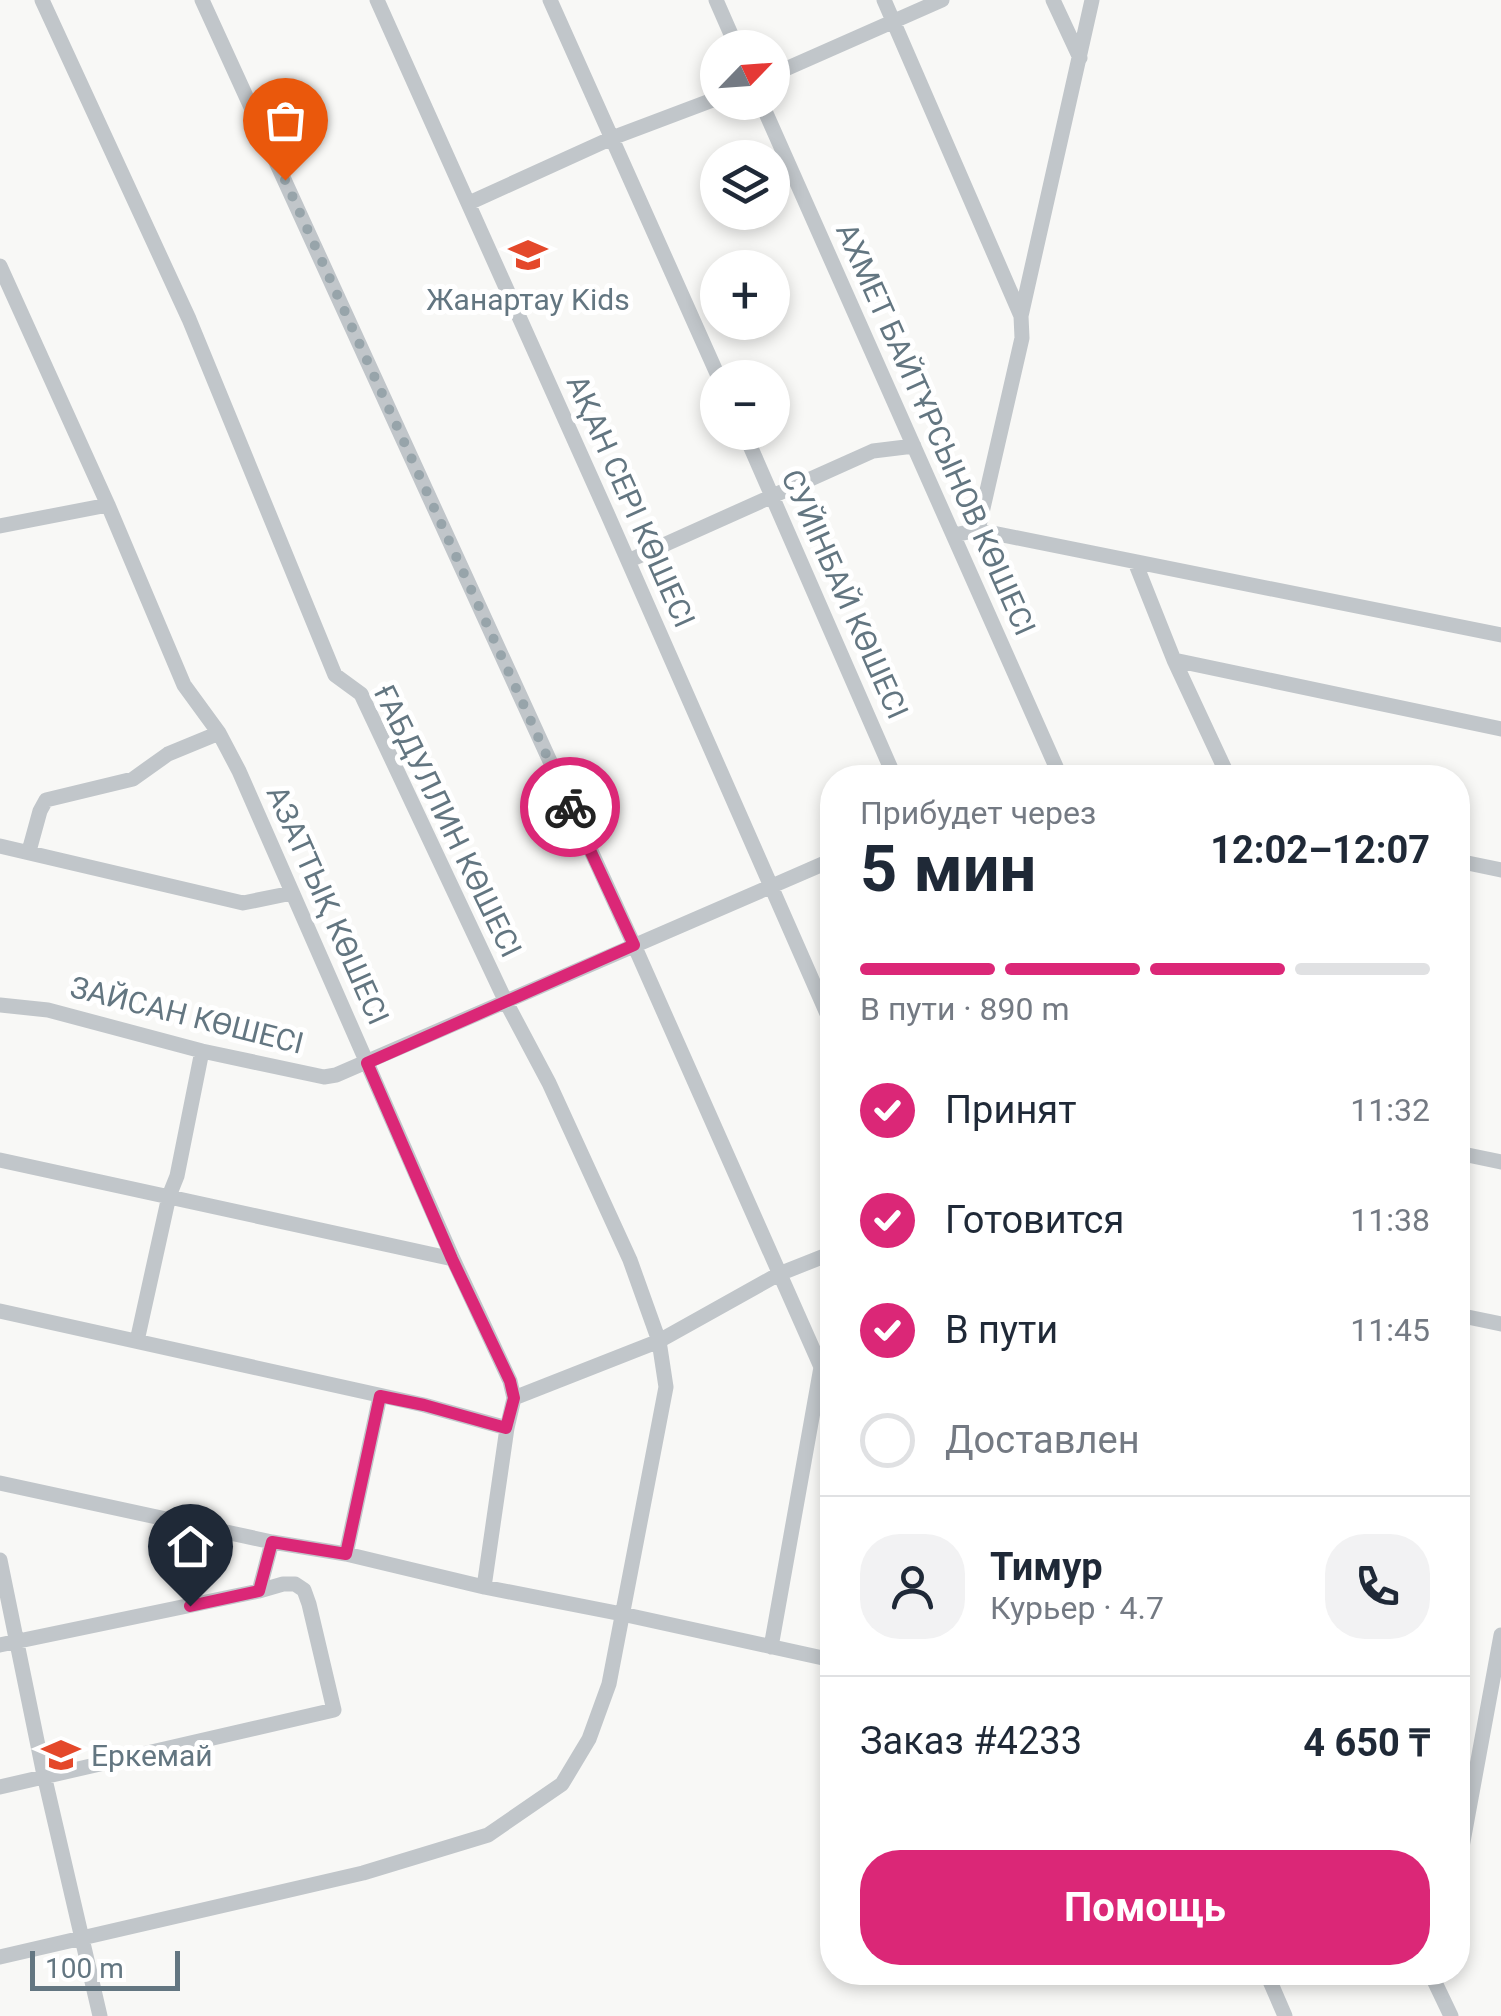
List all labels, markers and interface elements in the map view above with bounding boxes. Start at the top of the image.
north arrow [700,30,790,120]
map controls [700,30,790,450]
pin [243,78,328,181]
icon: bag [258,93,313,148]
button: layers [700,140,790,230]
street label: АХМЕТ БАЙТҰРСЫНОВ КӨШЕСІ [829,217,1043,641]
school or university icon: Жанартау Kids [507,234,549,276]
button: + [700,250,790,340]
place label: Жанартау Kids [426,282,630,317]
button: − [700,360,790,450]
street label: АҚАН СЕРІ КӨШЕСІ [560,369,702,633]
street label: СУЙІНБАЙ КӨШЕСІ [774,464,916,724]
street label: ҒАБДУЛЛИН КӨШЕСІ [367,679,529,963]
courier [520,757,620,857]
street label: АЗАТТЫҚ КӨШЕСІ [260,780,396,1030]
icon: bike [543,780,598,835]
text: Прибудет через [860,794,1096,832]
text: 12:02–12:07 [1210,828,1430,872]
text: 5 мин [860,831,1036,907]
street label: ЗАЙСАН КӨШЕСІ [67,969,307,1061]
text: В пути · 890 m [860,990,1070,1028]
icon: check [860,1083,915,1138]
text: Принят [945,1088,1076,1132]
text: 11:32 [1350,1091,1430,1129]
icon: check [860,1193,915,1248]
text: Готовится [945,1198,1124,1242]
text: 11:38 [1350,1201,1430,1239]
icon: check [860,1303,915,1358]
text: В пути [945,1308,1058,1352]
text: 11:45 [1350,1311,1430,1349]
text: Доставлен [945,1418,1140,1462]
pin [148,1504,233,1607]
icon: home [163,1519,218,1574]
button: person [860,1534,965,1639]
button: phone [1325,1534,1430,1639]
text: Тимур [990,1545,1103,1589]
text: Курьер · 4.7 [990,1589,1164,1627]
text: Заказ #4233 [860,1719,1082,1763]
text: 4 650 ₸ [1303,1721,1430,1765]
school or university icon: Еркемай [40,1734,82,1776]
place label: Еркемай [91,1738,213,1773]
button: Помощь [860,1850,1430,1965]
scale bar [30,1946,180,1990]
text: 100 m [45,1952,124,1985]

